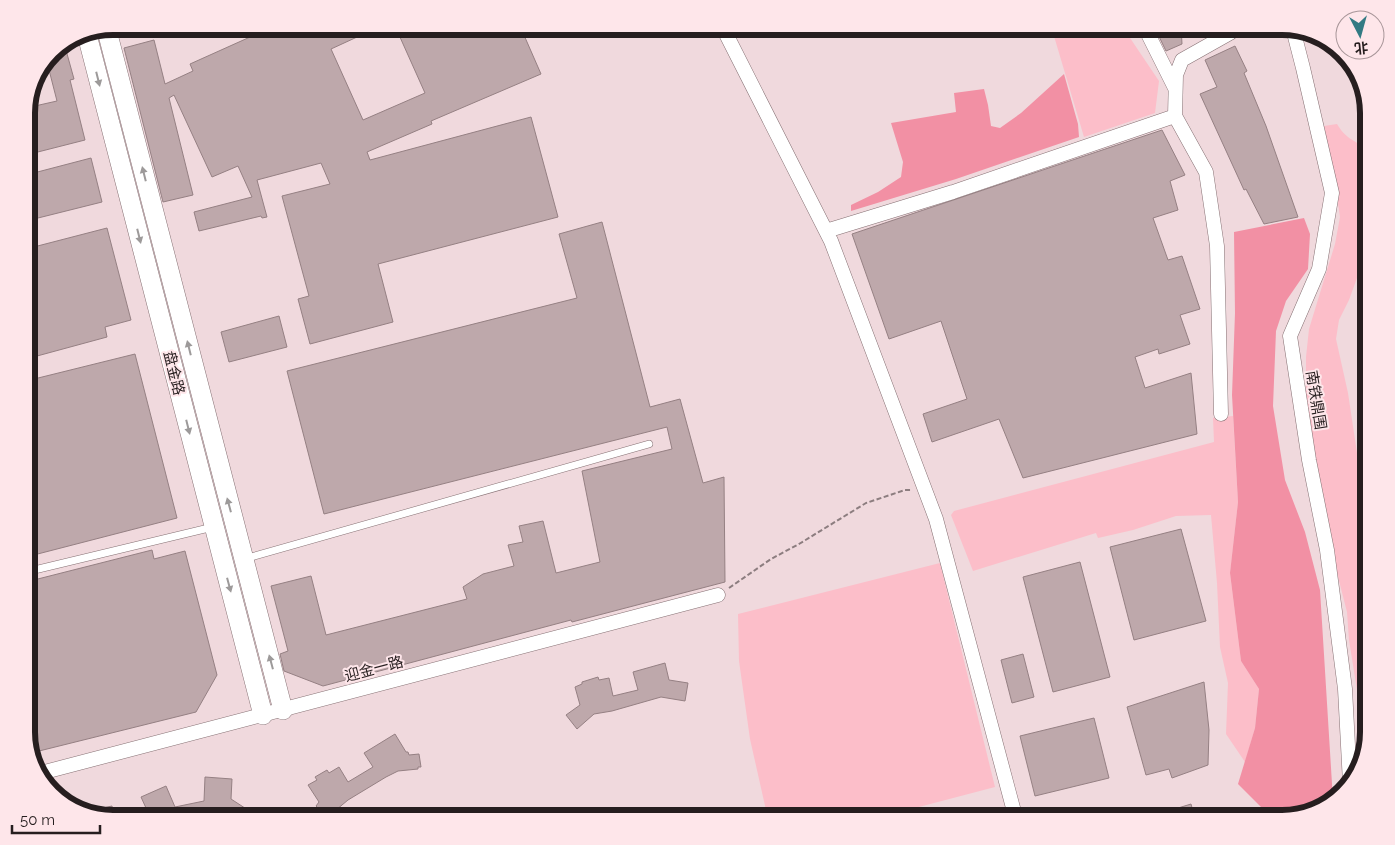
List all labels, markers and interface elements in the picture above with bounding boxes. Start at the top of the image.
north arrow [1335,10,1385,60]
text: 北 [1354,39,1369,57]
one-way arrow [94,71,102,86]
one-way arrow [140,166,148,181]
one-way arrow [135,229,143,244]
one-way arrow [185,340,193,355]
street label: 盘金路 [160,349,188,397]
street label: 南铁鼎围 [1302,369,1330,431]
one-way arrow [184,420,192,435]
one-way arrow [225,498,233,513]
one-way arrow [225,577,233,592]
street label: 迎金一路 [343,653,405,685]
one-way arrow [266,655,274,670]
scale bar [12,802,100,834]
text: 50 m [20,811,55,829]

